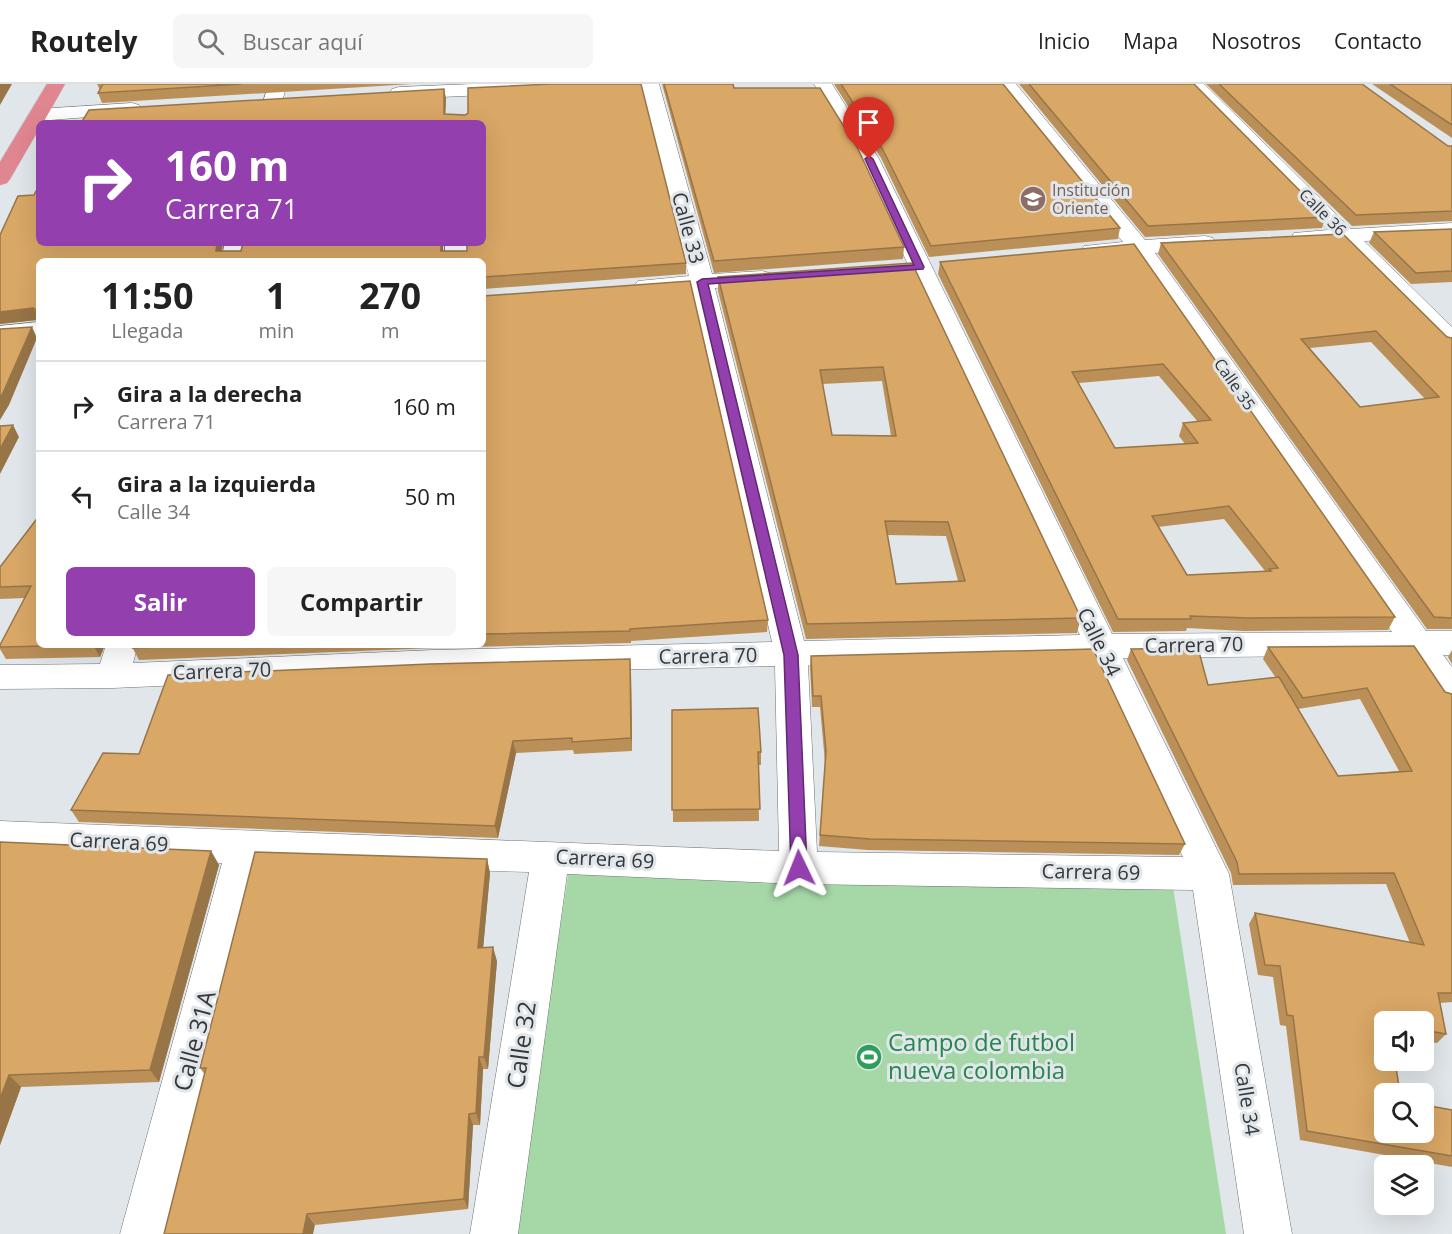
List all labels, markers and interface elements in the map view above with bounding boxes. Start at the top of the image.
search box [173,14,593,68]
text: Routely [30,22,137,60]
icon: search [194,25,227,58]
text: Buscar aquí [242,26,363,56]
text: Inicio [1038,27,1090,55]
text: Mapa [1123,27,1178,55]
text: Nosotros [1211,27,1301,55]
text: Contacto [1334,27,1422,55]
pin [843,97,894,159]
icon: arrive [852,106,885,139]
text: 160 m [165,136,289,193]
icon: right [66,144,144,222]
place label: Institución Oriente [1052,179,1130,219]
school or university icon: Institución Oriente [1018,184,1048,214]
street label: Calle 36 [1295,184,1351,240]
street label: Calle 33 [666,189,711,267]
text: Carrera 71 [165,190,298,227]
text: 11:50 [101,271,194,320]
text: 1 [266,271,287,320]
text: 270 [359,271,421,320]
text: Llegada [111,317,183,344]
text: min [258,317,294,344]
text: m [381,317,399,344]
street label: Calle 35 [1209,354,1261,414]
text: Gira a la derecha [117,378,302,408]
icon: right [66,390,99,423]
text: 160 m [392,391,456,421]
text: Carrera 71 [117,408,216,435]
text: Gira a la izquierda [117,468,316,498]
icon: left [66,480,99,513]
text: 50 m [405,481,456,511]
text: Calle 34 [117,498,190,525]
button: Salir [66,567,255,636]
button: Compartir [267,567,456,636]
street label: Calle 34 [1071,603,1128,681]
street label: Carrera 70 [1144,630,1244,659]
street label: Carrera 70 [658,641,758,670]
street label: Carrera 70 [172,655,272,686]
street label: Carrera 69 [69,825,169,858]
position arrow [767,836,831,900]
street label: Carrera 69 [555,842,655,875]
street label: Carrera 69 [1041,857,1141,886]
street label: Calle 31A [164,986,223,1095]
street label: Calle 32 [498,999,543,1091]
map controls [1374,1011,1434,1215]
button: sound [1374,1011,1434,1071]
place label: Campo de futbol nueva colombia [888,1025,1075,1086]
sports icon: Campo de futbol nueva colombia [854,1042,884,1072]
street label: Calle 34 [1228,1061,1267,1138]
button: search [1374,1083,1434,1143]
button: layers [1374,1155,1434,1215]

